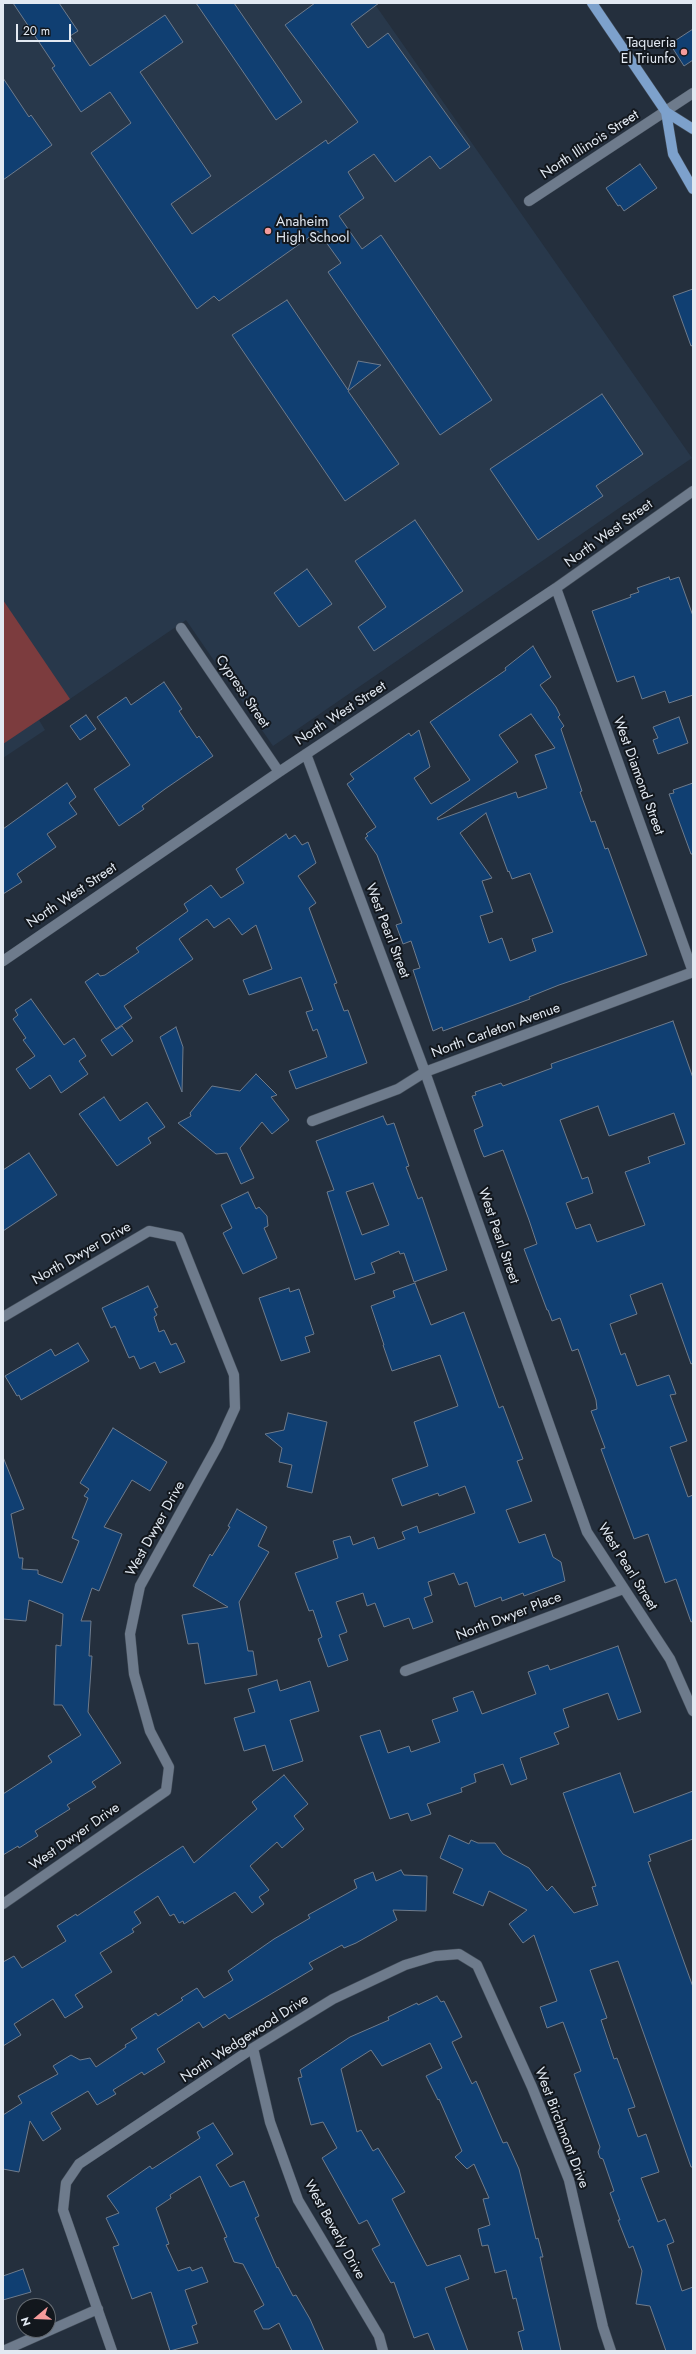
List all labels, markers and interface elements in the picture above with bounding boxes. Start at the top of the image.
scale bar [18,16,73,42]
text: 20 m [23,22,50,40]
place label: Taqueria El Triunfo [621,36,676,68]
marker: Taqueria El Triunfo [679,47,689,57]
street label: North Illinois Street [538,107,642,183]
place label: Anaheim High School [276,215,349,248]
marker: Anaheim High School [263,226,273,236]
street label: North West Street [562,496,656,572]
street label: Cypress Street [211,652,273,732]
street label: North West Street [292,678,390,750]
street label: West Diamond Street [609,715,667,837]
street label: North West Street [24,860,120,932]
street label: West Pearl Street [361,881,413,981]
street label: North Carleton Avenue [429,1000,563,1062]
street label: West Pearl Street [474,1186,522,1286]
street label: North Dwyer Drive [30,1219,134,1289]
street label: West Dwyer Drive [123,1479,189,1579]
street label: West Pearl Street [593,1520,661,1614]
street label: North Dwyer Place [454,1589,564,1645]
street label: West Dwyer Drive [27,1800,123,1874]
street label: North Wedgewood Drive [178,1991,312,2087]
street label: West Birchmont Drive [530,2065,592,2191]
street label: West Beverly Drive [300,2178,368,2282]
north arrow [16,2298,56,2338]
text: N [17,2315,35,2328]

